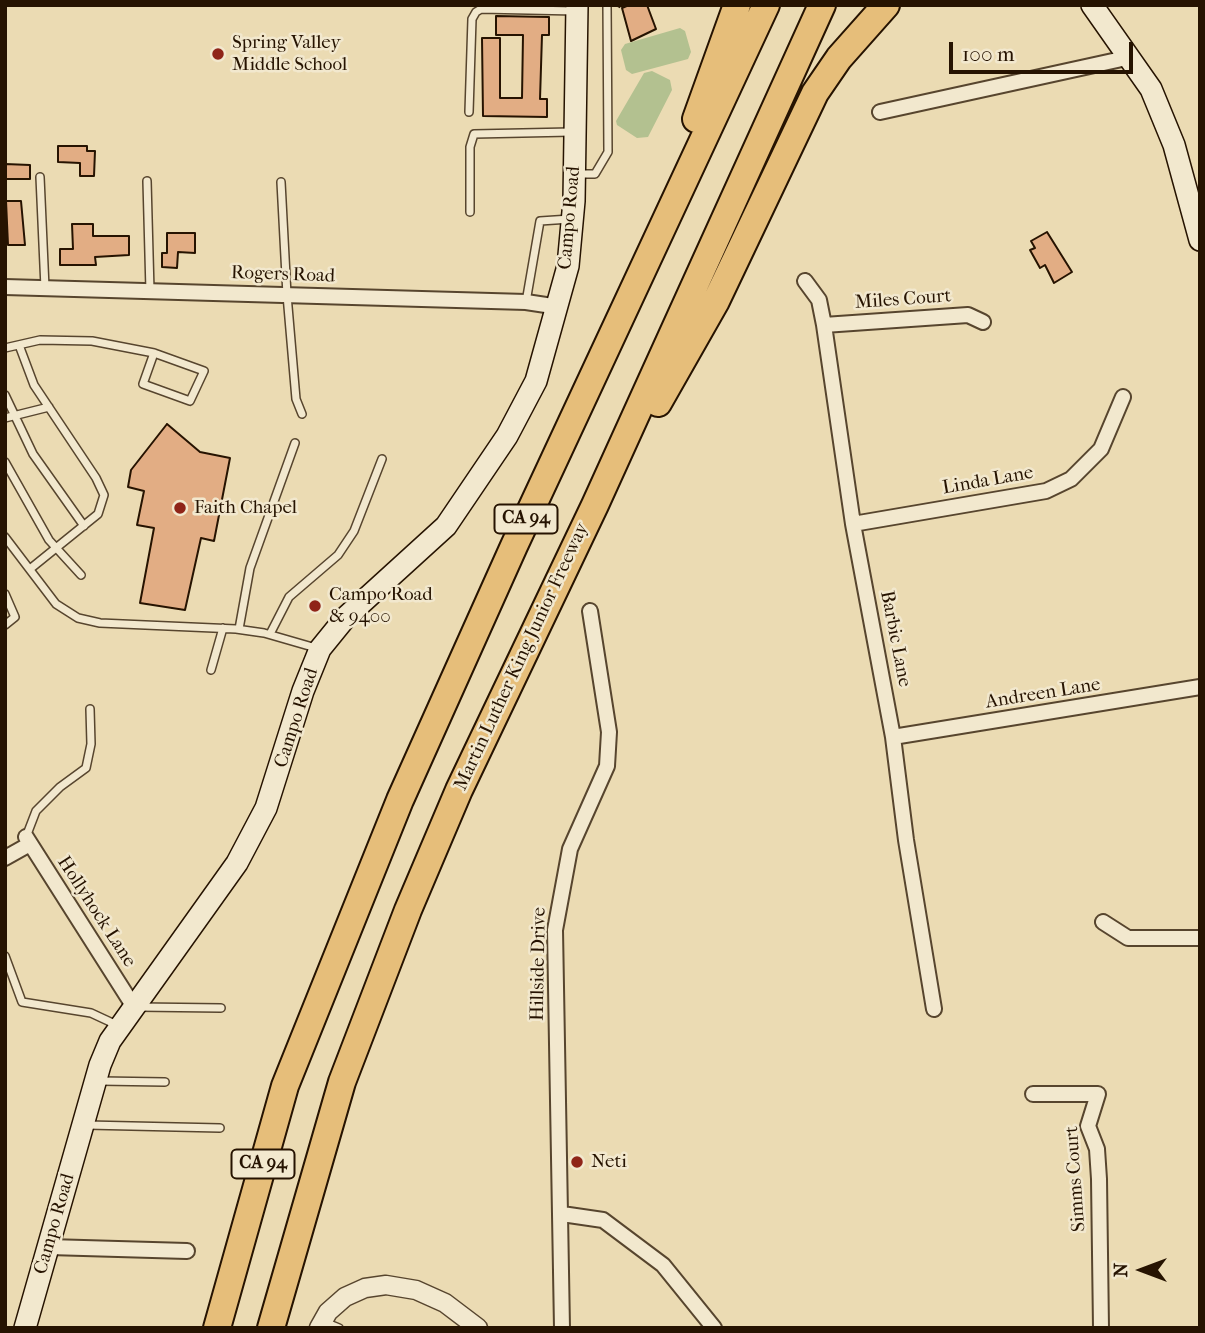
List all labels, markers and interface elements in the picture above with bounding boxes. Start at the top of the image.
scale bar [953,28,1137,72]
place label: Spring Valley Middle School [232,32,347,76]
text: 100 m [962,42,1015,66]
marker: Spring Valley Middle School [210,46,226,62]
street label: Campo Road [554,165,586,271]
street label: Rogers Road [231,262,335,288]
street label: Miles Court [854,285,952,315]
street label: Linda Lane [941,462,1035,500]
place label: Faith Chapel [194,497,297,519]
marker: Faith Chapel [172,500,188,516]
road number: CA 94 [494,504,558,534]
street label: Martin Luther King Junior Freeway [450,520,594,794]
place label: Campo Road & 9400 [329,584,433,628]
street label: Barbic Lane [874,589,916,689]
marker: Campo Road & 9400 [307,598,323,614]
street label: Campo Road [270,665,324,771]
street label: Andreen Lane [984,674,1102,714]
street label: Hollyhock Lane [52,852,140,972]
street label: Hillside Drive [527,907,551,1021]
street label: Simms Court [1061,1125,1091,1233]
road number: CA 94 [232,1149,294,1178]
place label: Neti [591,1151,627,1173]
marker: Neti [569,1154,585,1170]
street label: Campo Road [30,1171,80,1277]
north arrow [1107,1235,1177,1305]
text: N [1110,1263,1132,1277]

